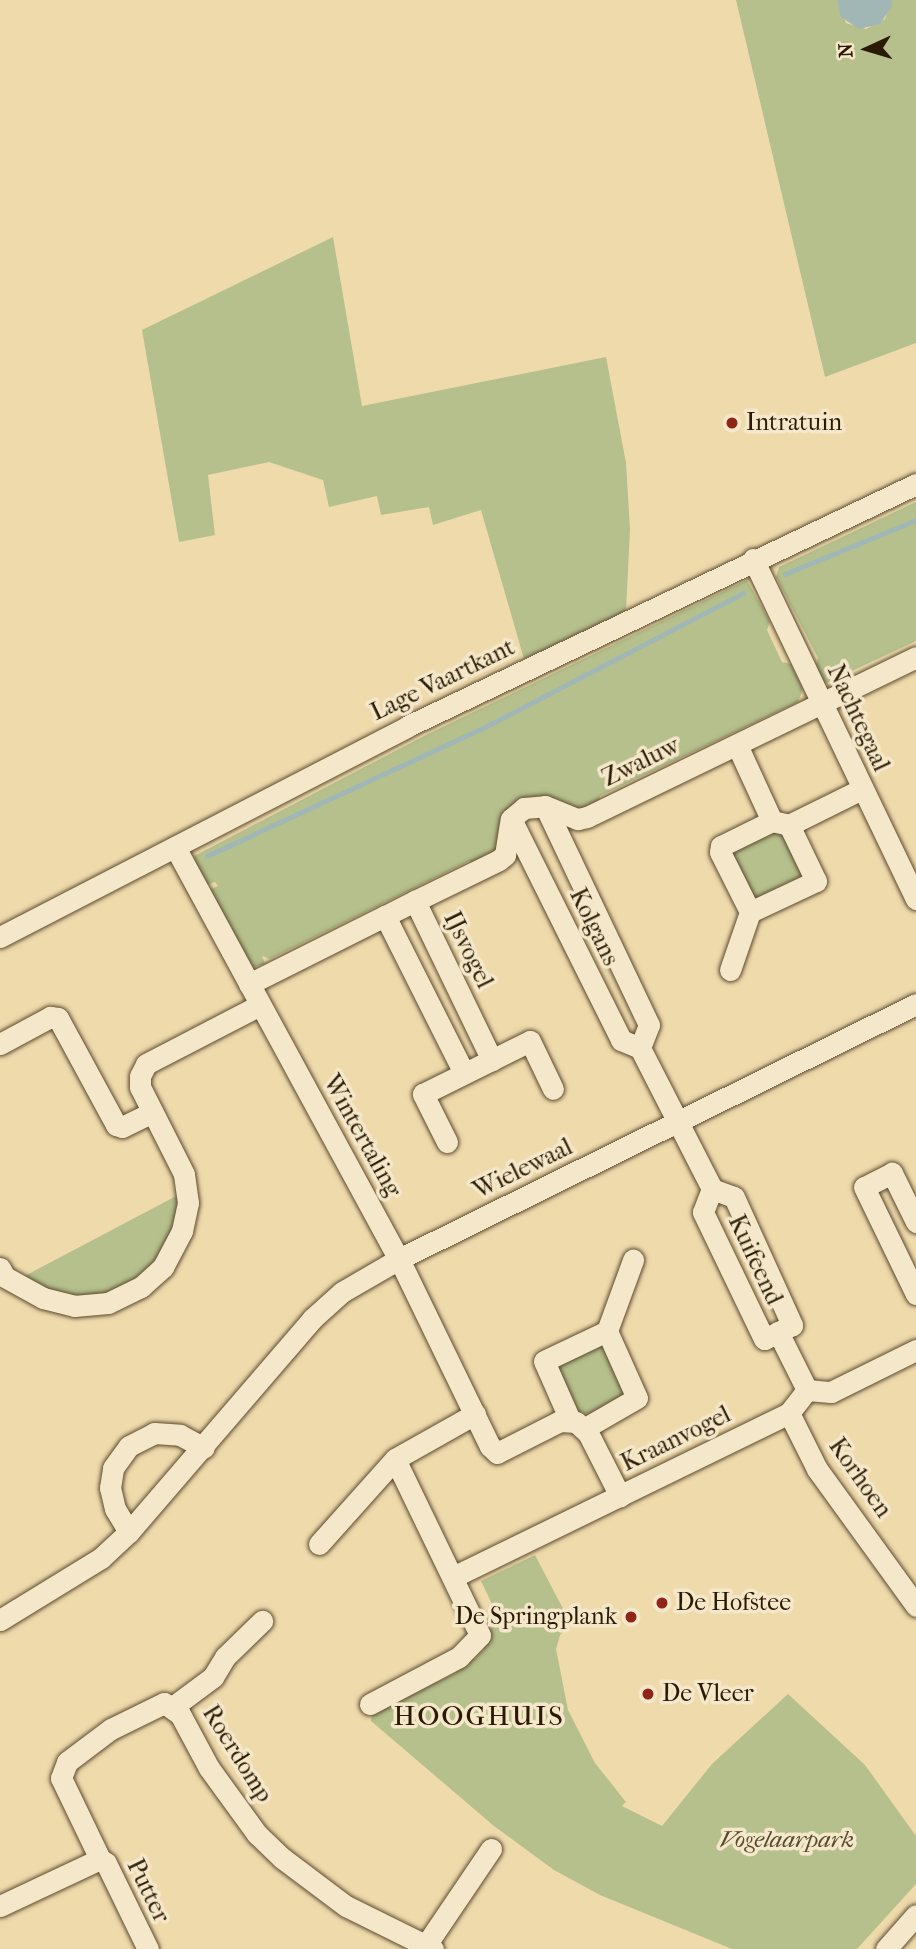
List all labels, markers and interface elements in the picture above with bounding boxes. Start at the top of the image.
north arrow [832,14,902,84]
text: N [835,43,858,58]
place label: Intratuin [746,409,842,437]
marker: Intratuin [724,415,740,431]
street label: Lage Vaartkant [366,633,520,727]
street label: Nachtegaal [821,660,895,776]
street label: Zwaluw [598,731,684,793]
street label: Kolgans [563,884,625,970]
street label: IJsvogel [437,907,499,993]
street label: Wintertaling [317,1070,407,1202]
street label: Wielewaal [469,1133,577,1205]
street label: Kuifeend [722,1210,788,1310]
street label: Kraanvogel [617,1400,735,1478]
street label: Korhoen [822,1433,898,1523]
place label: De Hofstee [676,1589,791,1617]
marker: De Hofstee [654,1595,670,1611]
place label: De Springplank [455,1603,617,1631]
marker: De Springplank [623,1609,639,1625]
place label: De Vleer [662,1680,754,1708]
marker: De Vleer [640,1686,656,1702]
district label: HOOGHUIS [394,1699,564,1733]
street label: Roerdomp [196,1700,278,1808]
park label: Vogelaarpark [720,1826,854,1854]
street label: Putter [120,1854,176,1928]

